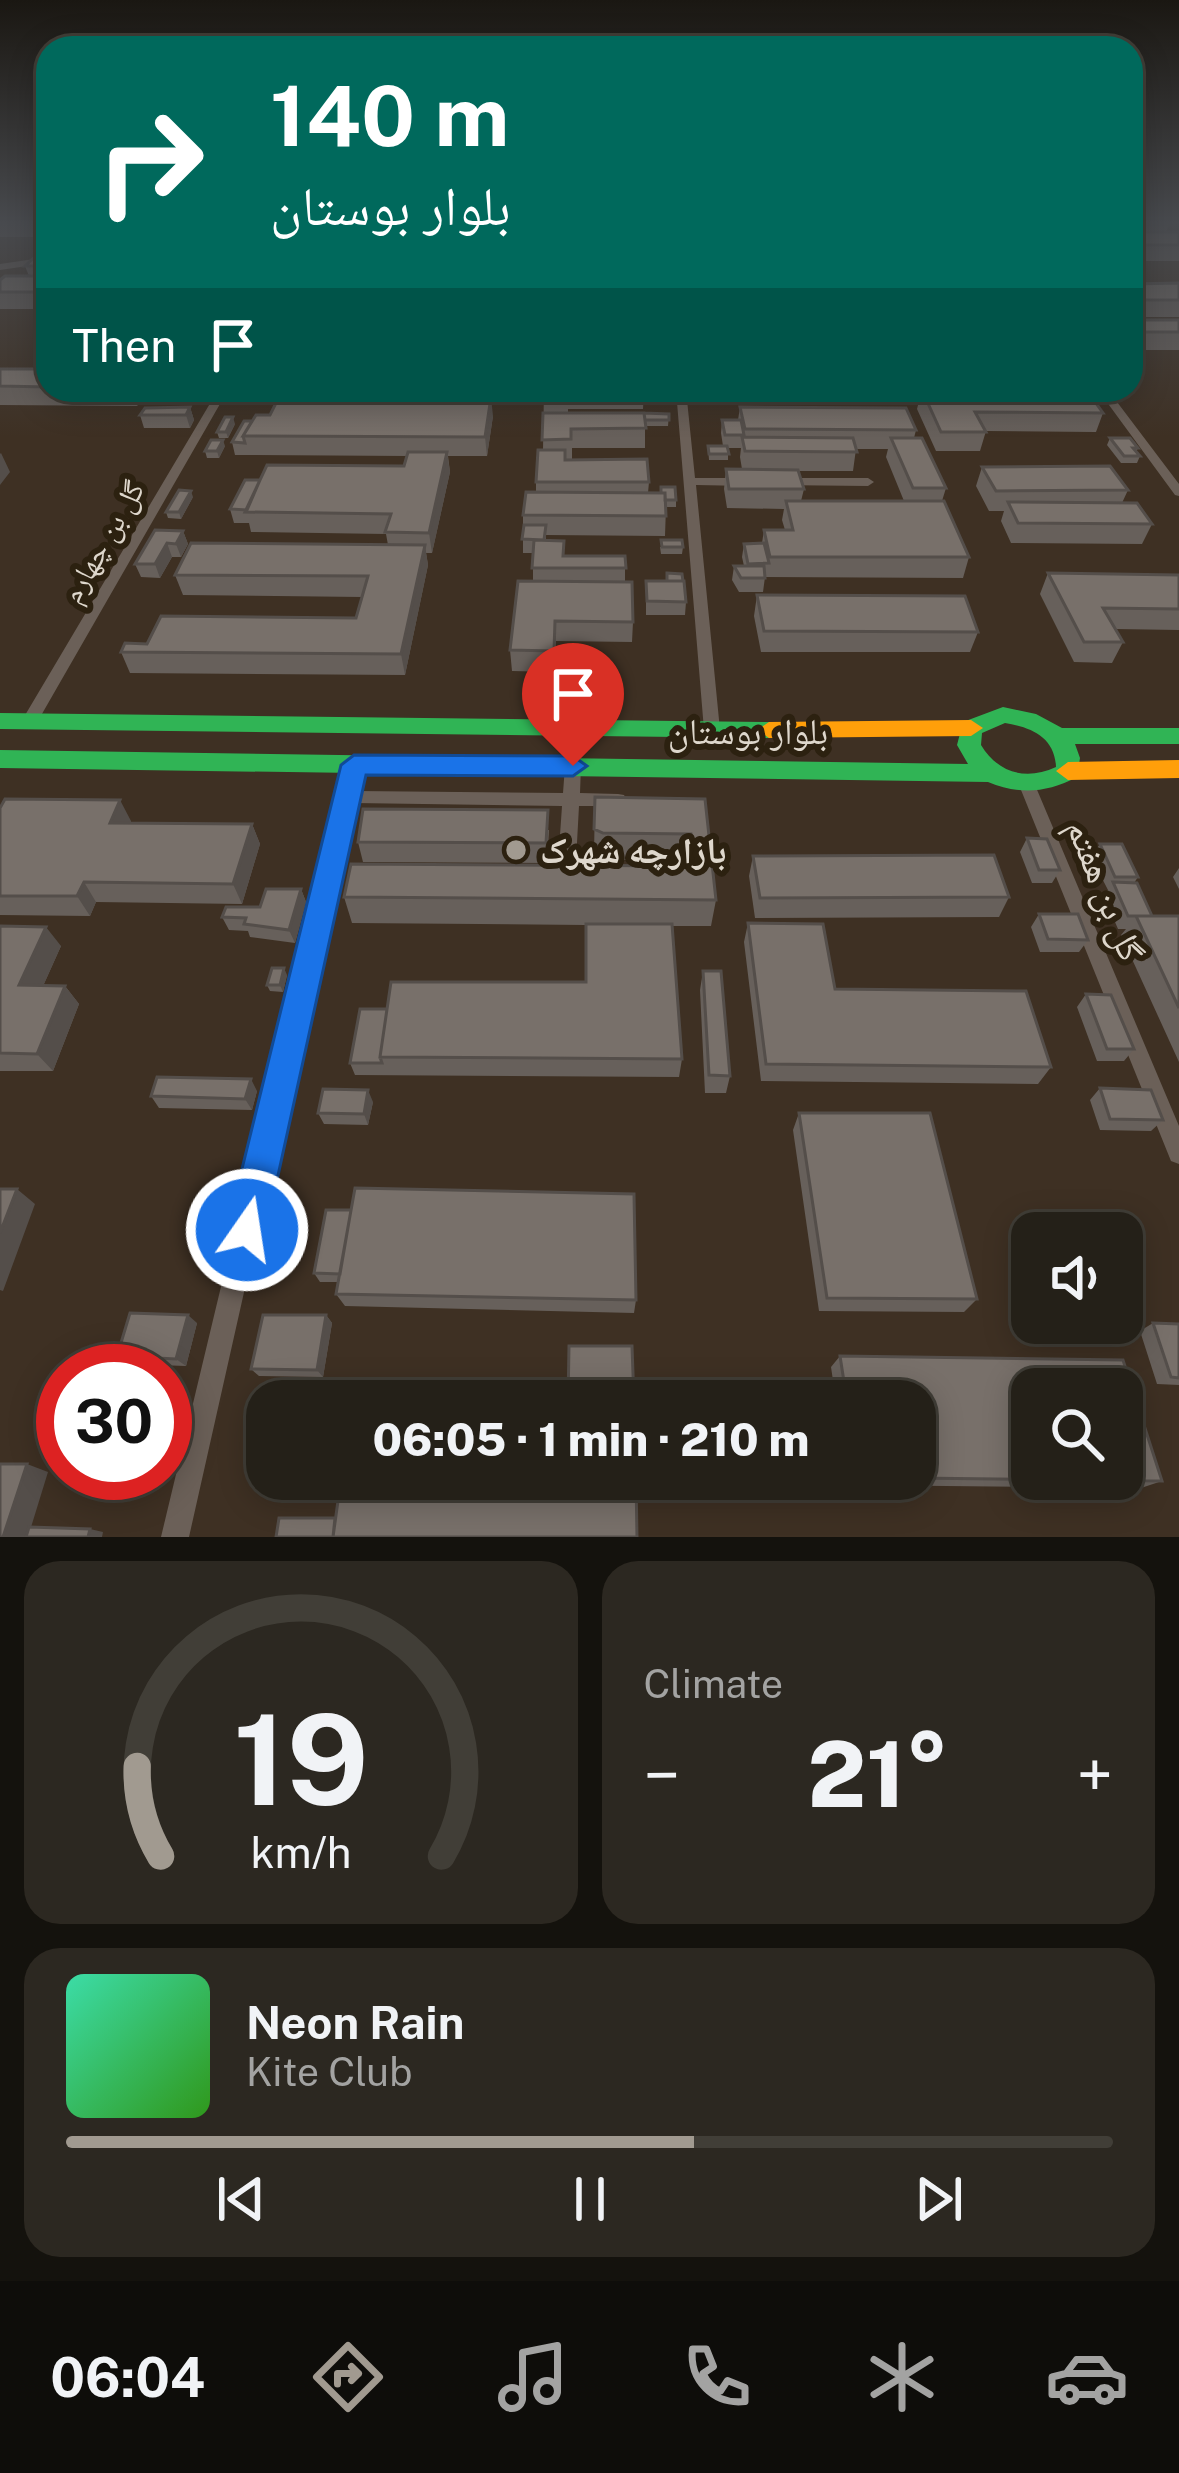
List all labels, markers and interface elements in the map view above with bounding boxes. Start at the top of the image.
text: 140 m [270,66,509,165]
icon: right [72,84,228,240]
text: بلوار بوستان [270,174,511,237]
icon: arrive [200,312,266,378]
text: Then [72,319,176,372]
street label: گل بن چهارم [53,474,153,610]
pin [522,643,624,766]
icon: arrive [540,661,606,727]
street label: بلوار بوستان [668,710,828,753]
street label: گل بن هفتم [1056,813,1153,968]
place label: بازارچه شهرک [540,829,726,871]
marker: بازارچه شهرک [503,837,529,863]
position arrow [184,1167,310,1293]
map controls [1011,1212,1143,1500]
button: sound [1011,1212,1143,1344]
speed limit sign: 30 [36,1344,192,1500]
button: search [1011,1368,1143,1500]
text: 06:05 · 1 min · 210 m [373,1413,809,1466]
text: Climate [644,1661,783,1707]
text: 19 [233,1686,369,1833]
text: 21° [808,1721,949,1827]
text: − [644,1736,680,1814]
text: + [1076,1736,1113,1814]
text: km/h [250,1826,351,1877]
text: Neon Rain [246,1996,464,2049]
text: Kite Club [246,2049,412,2095]
icon: previous [208,2166,274,2232]
icon: pause [557,2166,623,2232]
icon: next [906,2166,972,2232]
icon: directions [306,2335,390,2419]
icon: music [491,2335,575,2419]
icon: phone [675,2335,759,2419]
icon: climate [860,2335,944,2419]
icon: car [1045,2335,1129,2419]
text: 06:04 [50,2346,205,2409]

